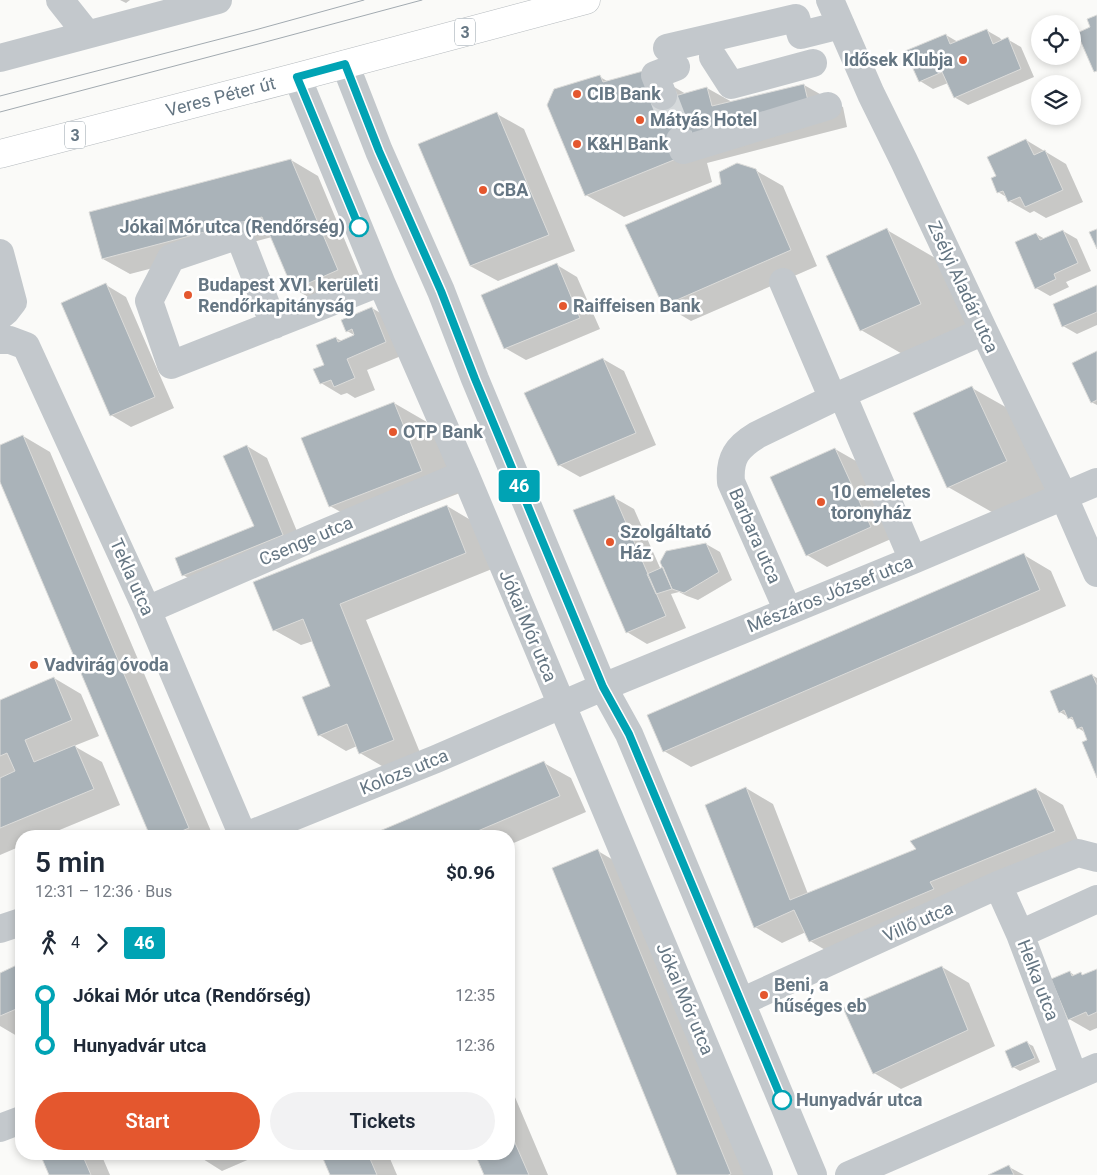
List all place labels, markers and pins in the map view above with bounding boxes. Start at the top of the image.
place label: Idősek Klubja [844,49,953,70]
marker: Idősek Klubja [957,54,969,66]
place label: CIB Bank [587,83,661,104]
marker: CIB Bank [571,88,583,100]
place label: Mátyás Hotel [650,109,757,130]
marker: Mátyás Hotel [634,114,646,126]
place label: K&H Bank [587,133,669,154]
marker: K&H Bank [571,138,583,150]
place label: CBA [493,179,529,200]
marker: CBA [477,184,489,196]
place label: Jókai Mór utca (Rendőrség) [120,216,345,238]
marker: Jókai Mór utca (Rendőrség) [349,217,369,237]
place label: Budapest XVI. kerületi Rendőrkapitányság [198,274,378,316]
marker: Budapest XVI. kerületi Rendőrkapitányság [182,289,194,301]
place label: Raiffeisen Bank [573,295,701,316]
marker: Raiffeisen Bank [557,300,569,312]
place label: OTP Bank [403,421,483,442]
marker: OTP Bank [387,426,399,438]
place label: 10 emeletes toronyház [831,481,931,523]
marker: 10 emeletes toronyház [815,496,827,508]
place label: Szolgáltató Ház [620,521,711,563]
marker: Szolgáltató Ház [604,536,616,548]
place label: Vadvirág óvoda [44,654,169,675]
marker: Vadvirág óvoda [28,659,40,671]
place label: Beni, a hűséges eb [774,974,867,1016]
marker: Beni, a hűséges eb [758,989,770,1001]
place label: Hunyadvár utca [796,1089,923,1110]
marker: Hunyadvár utca [772,1090,792,1110]

